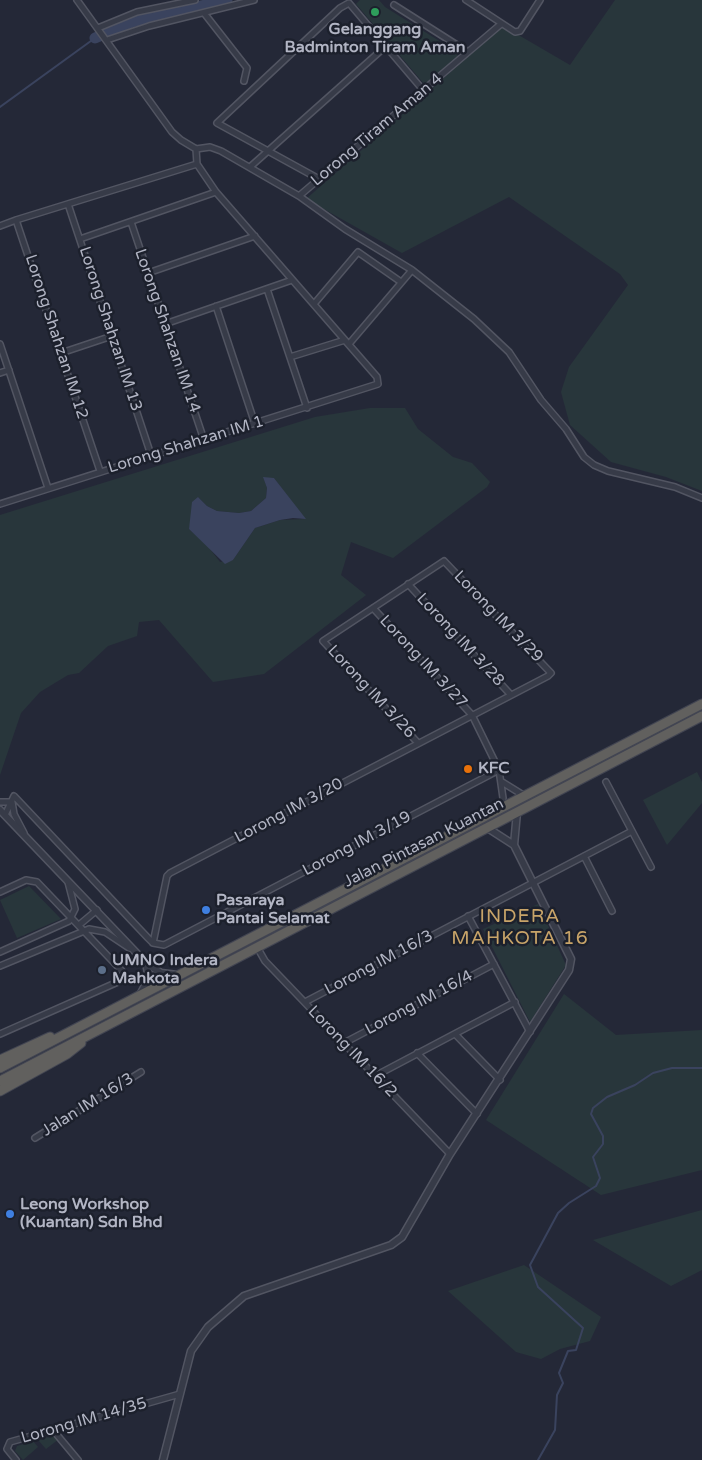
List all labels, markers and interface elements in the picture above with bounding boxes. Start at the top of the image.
marker: Gelanggang Badminton Tiram Aman [369,6,381,18]
place label: Gelanggang Badminton Tiram Aman [285,20,465,58]
street label: Lorong Tiram Aman 4 [307,69,447,191]
street label: Lorong Shahzan IM 13 [74,244,146,414]
street label: Lorong Shahzan IM 14 [130,247,204,415]
street label: Lorong Shahzan IM 12 [20,252,92,422]
street label: Lorong Shahzan IM 1 [106,412,266,478]
street label: Lorong IM 3/29 [449,567,547,667]
street label: Lorong IM 3/28 [412,590,508,690]
street label: Lorong IM 3/27 [375,612,471,712]
street label: Lorong IM 3/26 [323,642,419,742]
place label: KFC [478,759,509,779]
marker: KFC [462,763,474,775]
street label: Lorong IM 3/20 [232,774,346,848]
street label: Jalan Pintasan Kuantan [341,794,507,892]
street label: Lorong IM 3/19 [300,807,414,881]
place label: Pasaraya Pantai Selamat [216,891,330,929]
marker: Pasaraya Pantai Selamat [200,904,212,916]
district label: INDERA MAHKOTA 16 [450,906,590,950]
street label: Lorong IM 16/3 [322,926,436,1000]
place label: UMNO Indera Mahkota [112,951,218,989]
marker: UMNO Indera Mahkota [96,964,108,976]
street label: Lorong IM 16/4 [362,967,476,1039]
street label: Lorong IM 16/2 [303,1002,401,1102]
street label: Jalan IM 16/3 [39,1069,137,1141]
place label: Leong Workshop (Kuantan) Sdn Bhd [20,1195,163,1233]
marker: Leong Workshop (Kuantan) Sdn Bhd [4,1208,16,1220]
street label: Lorong IM 14/35 [19,1394,149,1448]

